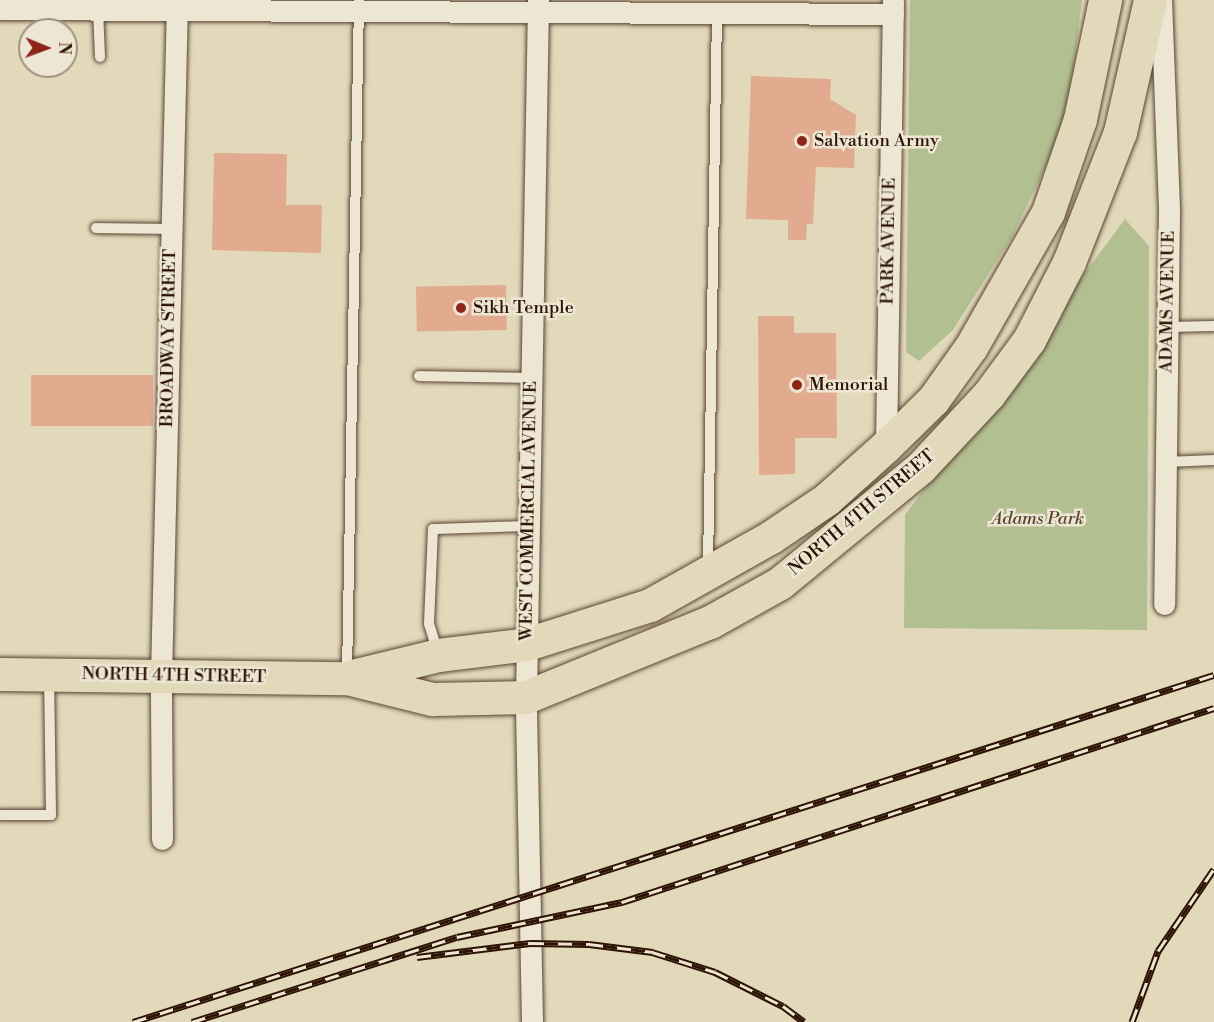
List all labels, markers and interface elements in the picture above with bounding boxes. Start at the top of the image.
north arrow [18,18,78,78]
text: N [54,42,74,55]
place label: Salvation Army [814,130,939,152]
marker: Salvation Army [795,134,809,148]
street label: PARK AVENUE [877,177,901,305]
street label: ADAMS AVENUE [1156,231,1180,373]
street label: BROADWAY STREET [157,249,181,427]
place label: Sikh Temple [473,297,574,319]
marker: Sikh Temple [454,301,468,315]
place label: Memorial [809,374,888,396]
marker: Memorial [790,378,804,392]
street label: WEST COMMERCIAL AVENUE [516,381,542,641]
street label: NORTH 4TH STREET [784,445,940,581]
park label: Adams Park [992,508,1084,530]
street label: NORTH 4TH STREET [82,664,266,688]

